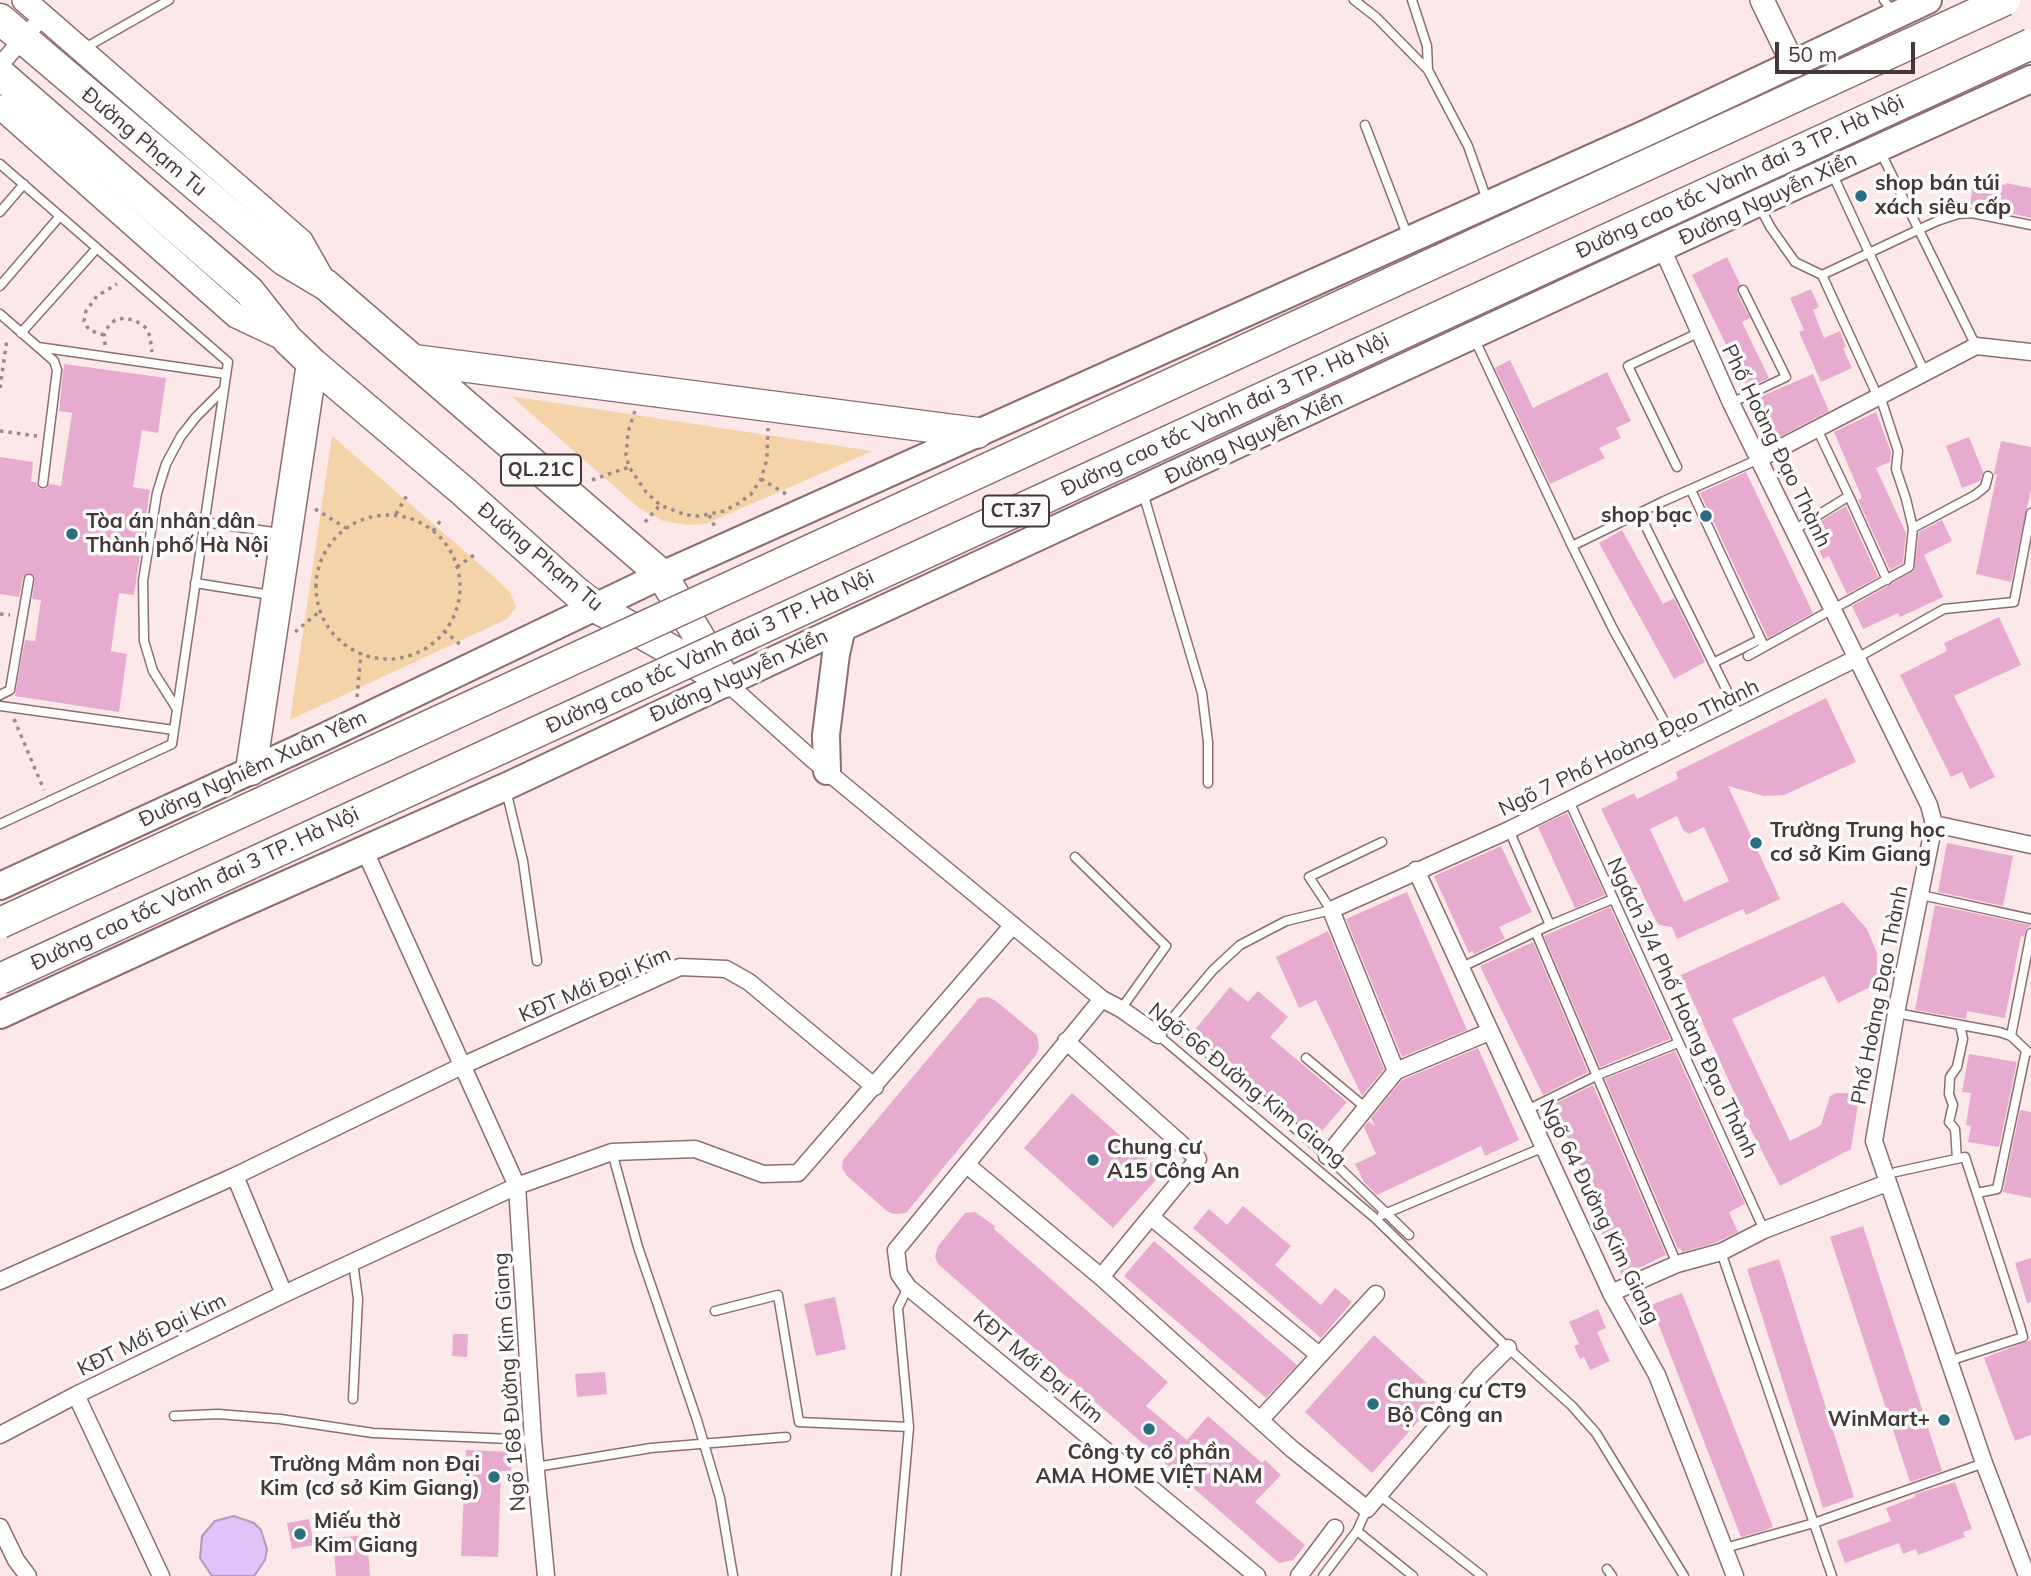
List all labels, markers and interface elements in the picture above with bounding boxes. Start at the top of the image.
scale bar [1779,28,1919,72]
text: 50 m [1788,41,1837,67]
street label: Đường Phạm Tu [76,82,212,202]
street label: Đường cao tốc Vành đai 3 TP. Hà Nội [1572,90,1908,264]
street label: Đường Nguyễn Xiển [1675,147,1861,251]
place label: shop bán túi xách siêu cấp [1875,171,2011,221]
marker: shop bán túi xách siêu cấp [1853,188,1869,204]
street label: Đường cao tốc Vành đai 3 TP. Hà Nội [1057,328,1393,502]
street label: Phố Hoàng Đạo Thành [1716,340,1836,552]
street label: Đường Nguyễn Xiển [1161,386,1347,490]
road number: QL.21C [501,454,581,485]
road number: CT.37 [983,496,1049,526]
street label: Đường Phạm Tu [472,497,608,617]
place label: shop bạc [1601,503,1692,529]
marker: shop bạc [1698,508,1714,524]
place label: Tòa án nhân dân Thành phố Hà Nội [86,509,268,559]
marker: Tòa án nhân dân Thành phố Hà Nội [64,526,80,542]
street label: Đường cao tốc Vành đai 3 TP. Hà Nội [542,565,878,739]
street label: Đường Nguyễn Xiển [646,624,832,728]
street label: Ngõ 7 Phố Hoàng Đạo Thành [1495,674,1763,822]
street label: Đường Nghiêm Xuân Yêm [135,705,371,833]
street label: Đường cao tốc Vành đai 3 TP. Hà Nội [27,802,363,976]
place label: Trường Trung học cơ sở Kim Giang [1770,818,1945,868]
marker: Trường Trung học cơ sở Kim Giang [1748,835,1764,851]
street label: Ngách 3/4 Phố Hoàng Đạo Thành [1601,854,1763,1162]
street label: Phố Hoàng Đạo Thành [1846,883,1914,1107]
street label: KĐT Mới Đại Kim [515,942,675,1028]
street label: Ngõ 66 Đường Kim Giang [1143,998,1351,1172]
street label: Ngõ 64 Đường Kim Giang [1534,1096,1664,1328]
place label: Chung cư A15 Công An [1107,1135,1240,1185]
marker: Chung cư A15 Công An [1085,1152,1101,1168]
street label: Ngõ 168 Đường Kim Giang [488,1252,532,1512]
street label: KĐT Mới Đại Kim [74,1288,230,1382]
street label: KĐT Mới Đại Kim [968,1305,1108,1429]
place label: Chung cư CT9 Bộ Công an [1387,1379,1527,1429]
marker: Chung cư CT9 Bộ Công an [1365,1396,1381,1412]
place label: WinMart+ [1828,1407,1930,1433]
marker: WinMart+ [1936,1412,1952,1428]
marker: Công ty cổ phần AMA HOME VIỆT NAM [1141,1421,1157,1437]
place label: Công ty cổ phần AMA HOME VIỆT NAM [1036,1440,1262,1490]
place label: Trường Mầm non Đại Kim (cơ sở Kim Giang) [260,1452,480,1502]
marker: Trường Mầm non Đại Kim (cơ sở Kim Giang) [486,1469,502,1485]
place label: Miếu thờ Kim Giang [314,1509,418,1559]
marker: Miếu thờ Kim Giang [292,1526,308,1542]

